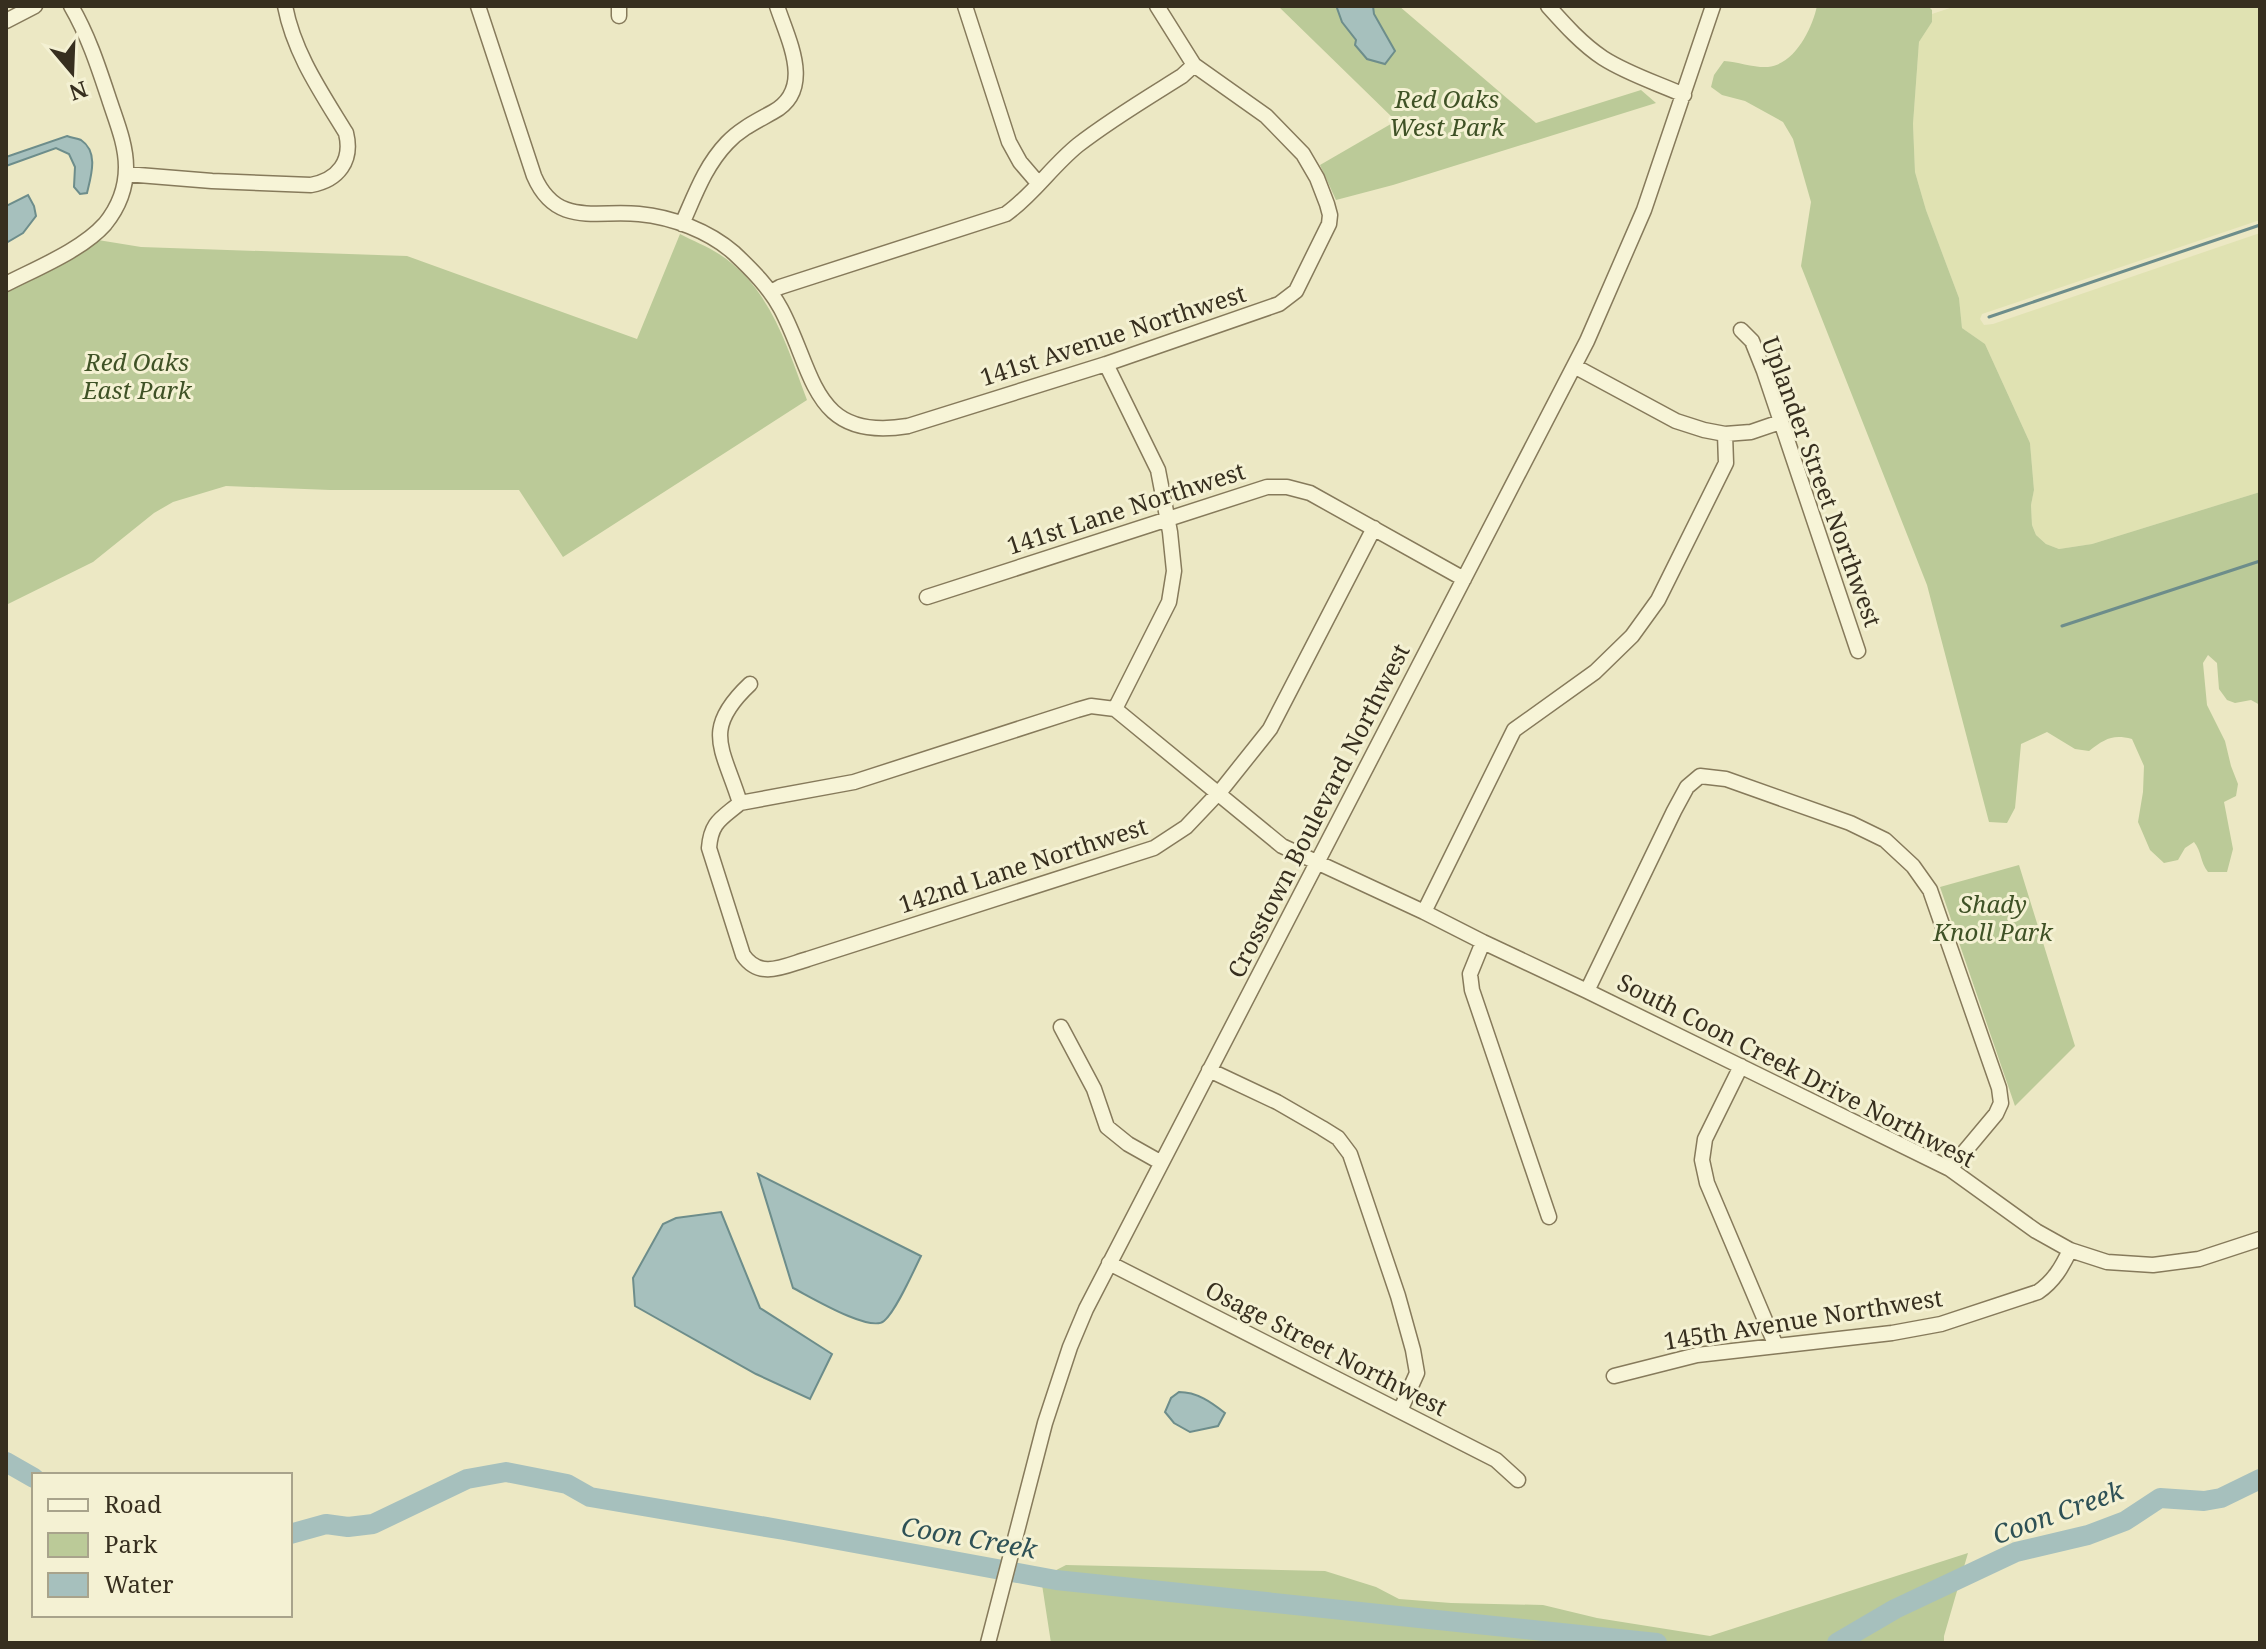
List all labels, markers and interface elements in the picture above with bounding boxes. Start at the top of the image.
north arrow [32,32,112,112]
text: N [66,75,92,109]
park label: Red Oaks West Park [1389,82,1506,143]
street label: 141st Avenue Northwest [975,276,1250,393]
street label: Uplander Street Northwest [1754,332,1890,631]
park label: Red Oaks East Park [82,345,193,406]
street label: 141st Lane Northwest [1002,453,1249,562]
street label: Crosstown Boulevard Northwest [1219,638,1417,983]
street label: 142nd Lane Northwest [894,809,1151,920]
park label: Shady Knoll Park [1932,887,2054,948]
street label: South Coon Creek Drive Northwest [1612,965,1981,1175]
street label: Osage Street Northwest [1200,1272,1453,1423]
street label: 145th Avenue Northwest [1661,1280,1945,1357]
water label: Coon Creek [1987,1471,2129,1552]
legend [32,1473,292,1617]
text: Road [104,1487,162,1520]
water label: Coon Creek [899,1507,1041,1567]
text: Park [104,1527,158,1560]
text: Water [104,1567,174,1600]

